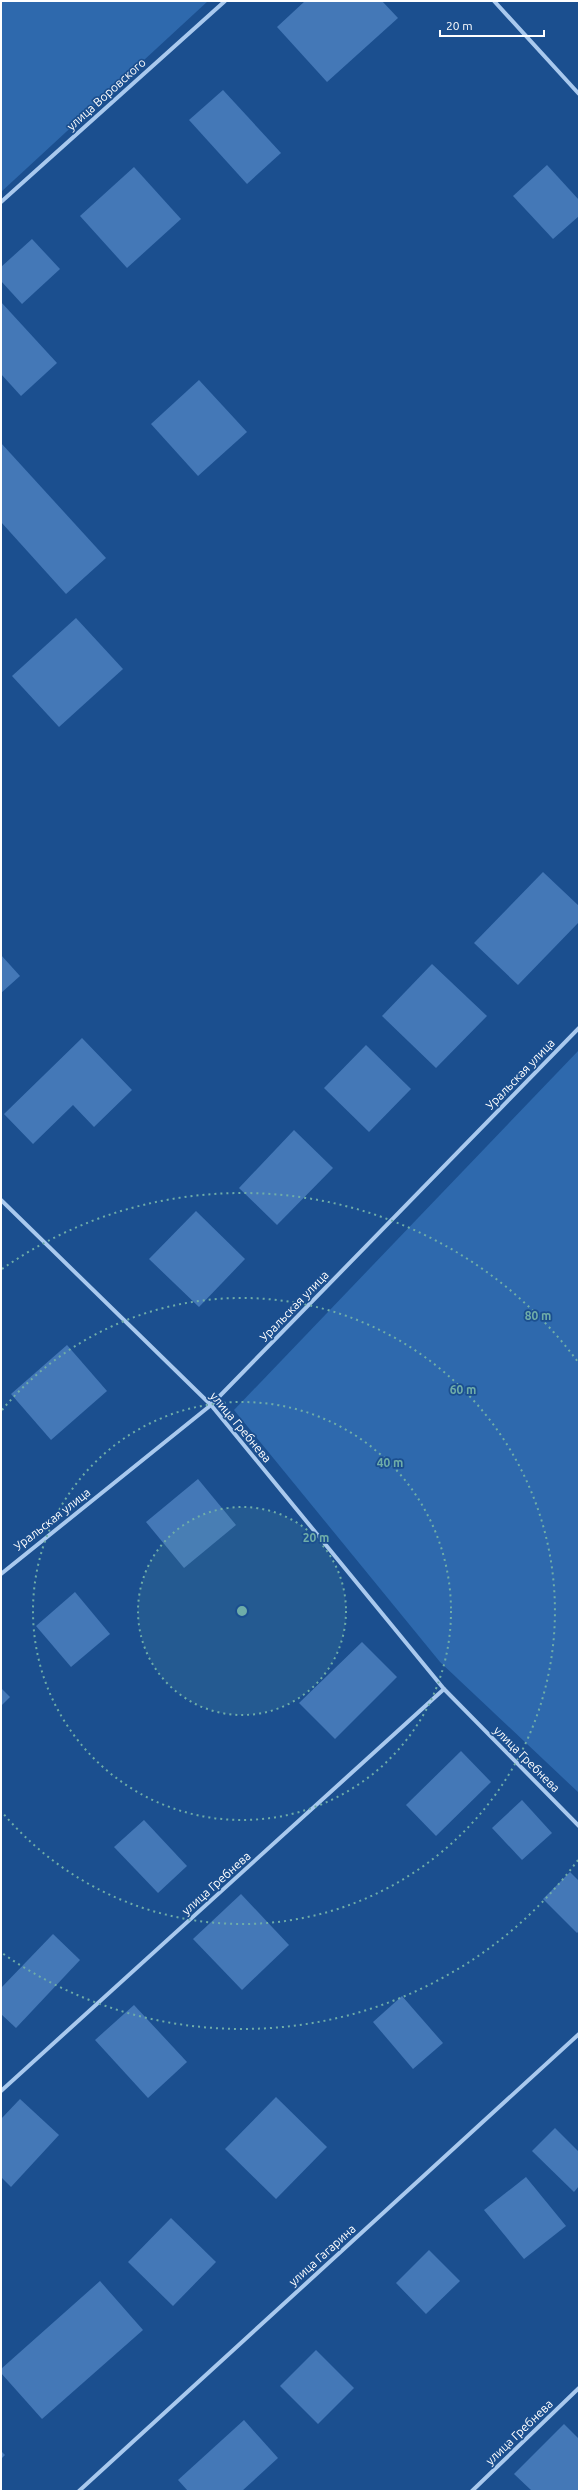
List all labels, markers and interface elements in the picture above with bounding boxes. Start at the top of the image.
scale bar [440,12,544,38]
text: 20 m [446,19,473,32]
street label: улица Воровского [64,55,148,133]
street label: Уральская улица [483,1036,557,1112]
street label: Уральская улица [257,1268,331,1344]
text: 80 m [525,1309,551,1322]
text: 60 m [450,1383,476,1396]
street label: улица Гребнева [208,1389,274,1465]
text: 40 m [377,1456,403,1469]
street label: Уральская улица [11,1485,93,1553]
text: 20 m [303,1531,329,1544]
centre of rings [235,1604,249,1618]
street label: улица Гребнева [491,1723,563,1795]
street label: улица Гребнева [179,1849,253,1917]
street label: улица Гагарина [286,2222,358,2288]
street label: улица Гребнева [483,2397,555,2467]

